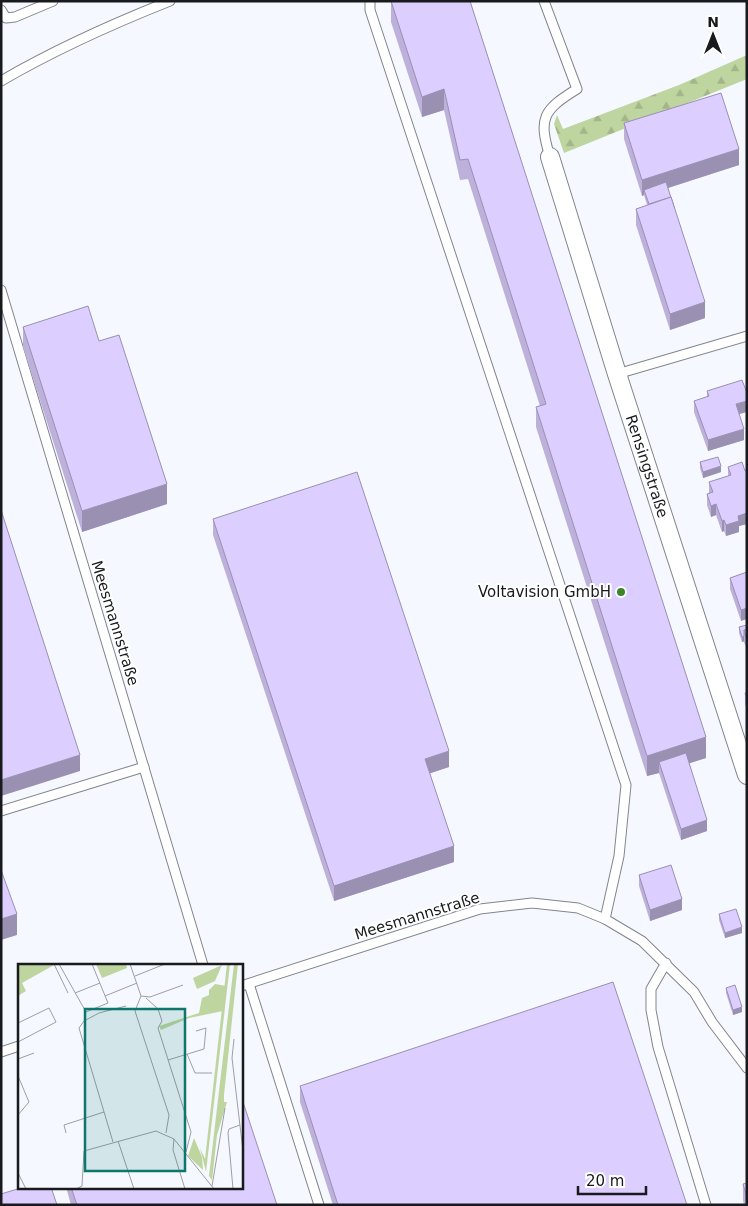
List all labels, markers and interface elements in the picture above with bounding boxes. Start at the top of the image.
north arrow [688,10,738,60]
text: N [707,14,719,30]
street label: Rensingstraße [622,412,672,520]
street label: Meesmannstraße [87,558,143,688]
place label: Voltavision GmbH [478,583,611,601]
marker: Voltavision GmbH [615,586,627,598]
street label: Meesmannstraße [352,888,482,944]
inset map [18,964,242,1188]
scale bar [578,1164,646,1196]
text: 20 m [586,1172,624,1190]

